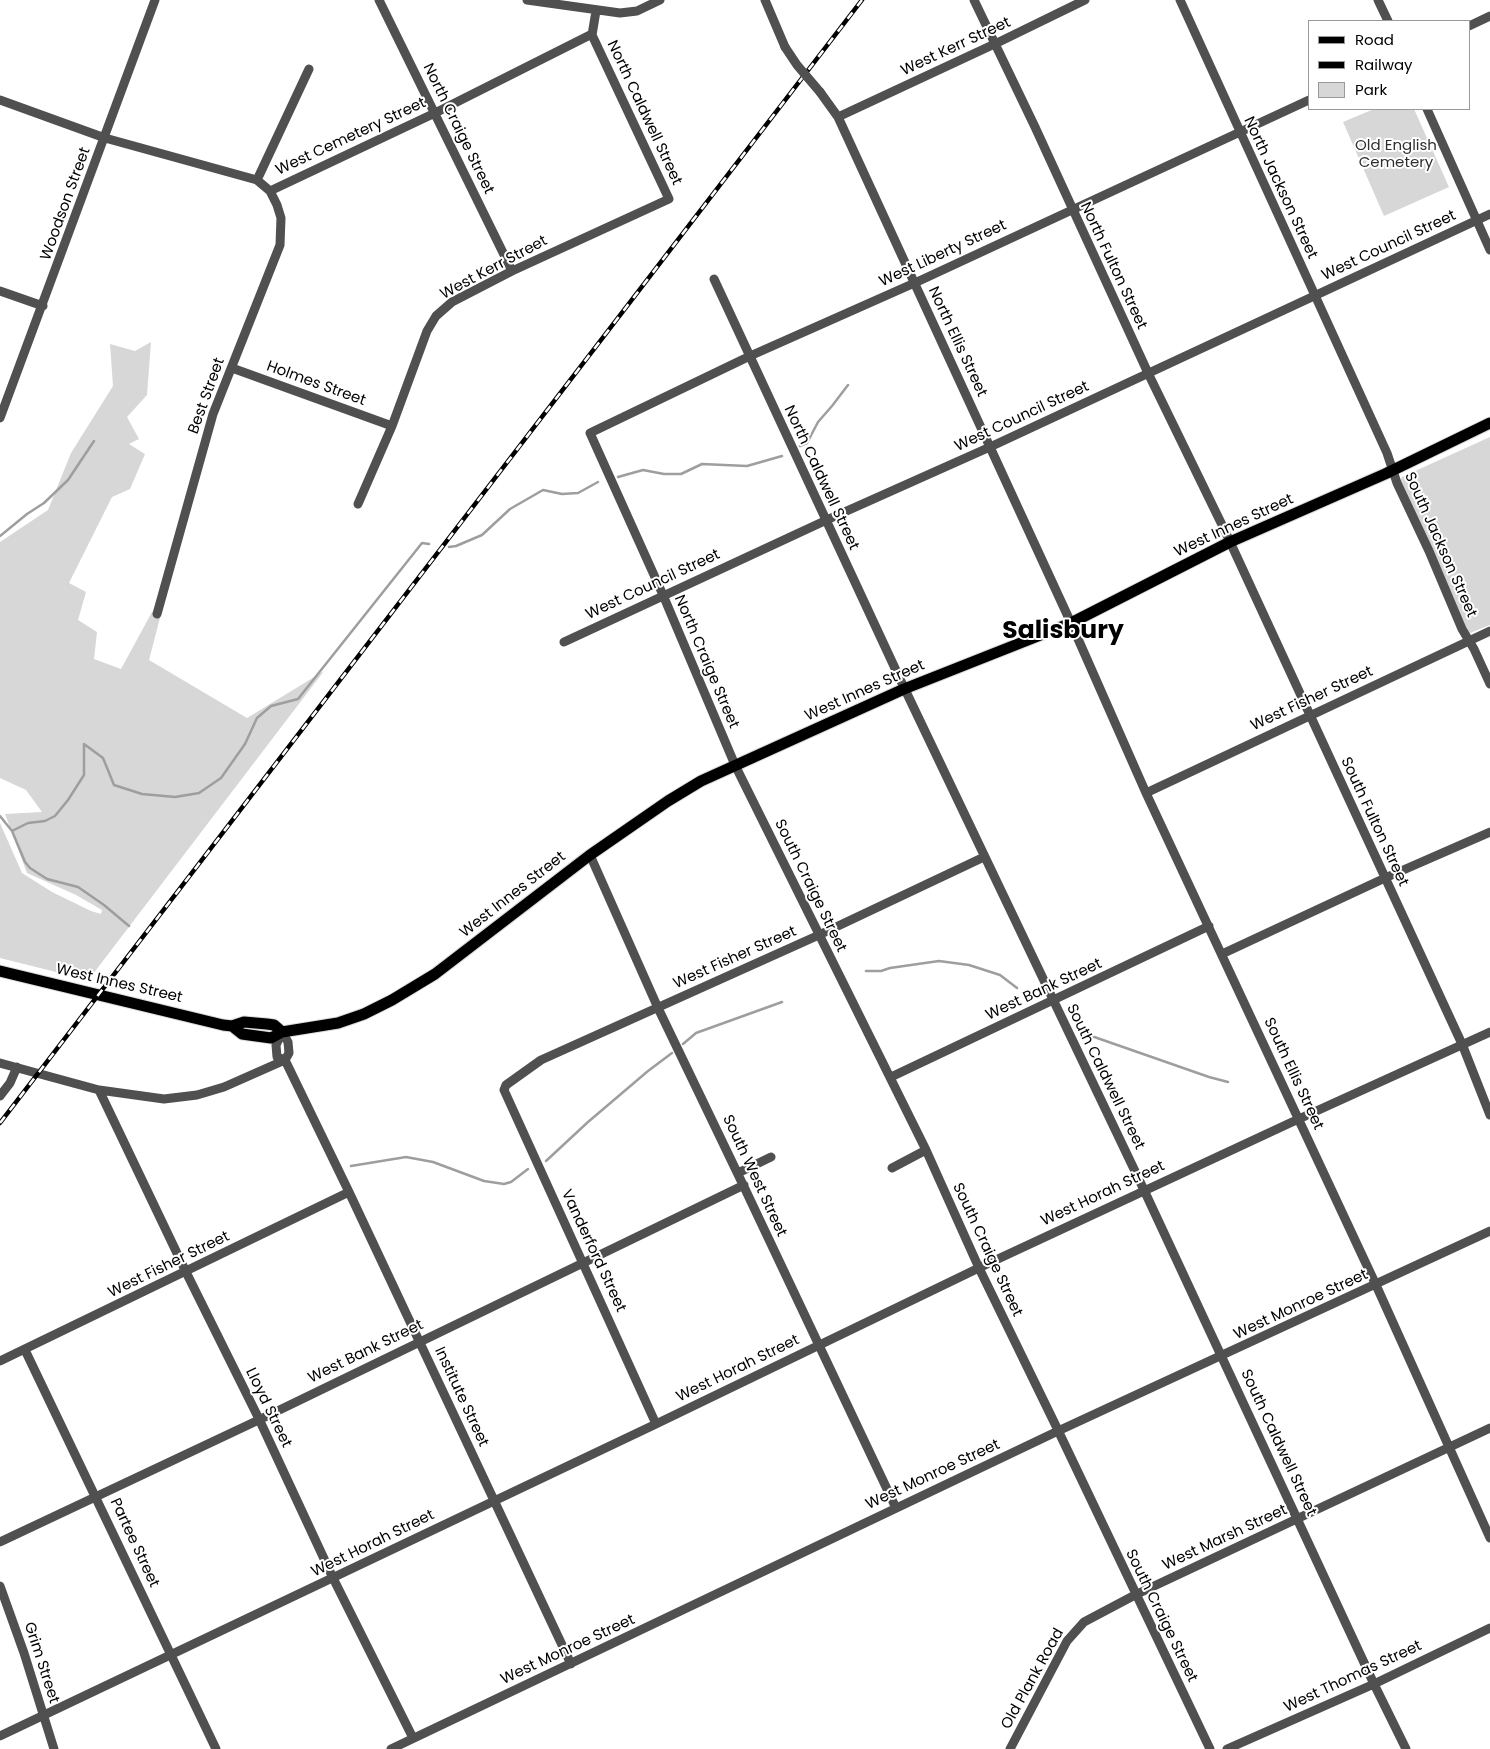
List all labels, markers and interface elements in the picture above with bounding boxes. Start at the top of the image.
street label: West Kerr Street [898,14,1014,80]
legend [1308,20,1470,110]
text: Road [1355,29,1394,50]
street label: North Caldwell Street [603,38,685,188]
text: Railway [1355,54,1413,75]
street label: North Craige Street [419,61,497,197]
text: Park [1355,79,1387,100]
street label: West Cemetery Street [273,94,429,180]
street label: North Jackson Street [1239,114,1321,262]
park label: Old English Cemetery [1355,137,1437,172]
street label: Woodson Street [37,145,95,263]
street label: North Fulton Street [1076,200,1150,332]
street label: West Council Street [1319,207,1459,285]
street label: West Liberty Street [877,217,1009,291]
street label: West Kerr Street [437,232,551,304]
street label: North Ellis Street [924,284,990,400]
street label: Best Street [185,355,229,437]
street label: Holmes Street [264,358,368,410]
street label: West Council Street [952,378,1092,456]
street label: North Caldwell Street [780,403,862,553]
street label: South Jackson Street [1400,470,1480,620]
street label: West Innes Street [1172,491,1296,561]
street label: West Council Street [583,546,723,624]
street label: North Craige Street [670,593,742,731]
district label: Salisbury [1002,617,1124,647]
street label: West Innes Street [802,657,928,725]
street label: West Fisher Street [1248,663,1376,735]
street label: South Fulton Street [1336,755,1412,889]
street label: South Craige Street [770,817,850,955]
street label: West Innes Street [457,848,569,942]
street label: West Fisher Street [671,923,799,993]
street label: West Bank Street [983,955,1105,1025]
street label: West Innes Street [54,961,184,1007]
street label: South Caldwell Street [1062,1001,1148,1153]
street label: South Ellis Street [1259,1015,1327,1133]
street label: South West Street [718,1112,790,1240]
street label: West Horah Street [1038,1157,1168,1231]
street label: South Craige Street [948,1180,1026,1320]
street label: Vanderford Street [557,1187,629,1315]
street label: West Fisher Street [105,1228,233,1302]
street label: West Monroe Street [1231,1266,1371,1344]
street label: West Bank Street [306,1316,426,1388]
street label: West Horah Street [674,1331,802,1407]
street label: Institute Street [430,1344,492,1450]
street label: Lloyd Street [241,1365,295,1451]
street label: South Caldwell Street [1236,1367,1320,1519]
street label: West Monroe Street [863,1436,1003,1514]
street label: Partee Street [105,1496,163,1590]
street label: West Marsh Street [1160,1501,1290,1575]
street label: West Horah Street [309,1506,437,1582]
street label: South Craige Street [1121,1547,1201,1685]
street label: West Monroe Street [498,1611,638,1689]
street label: Grim Street [19,1620,63,1706]
street label: Old Plank Road [998,1625,1068,1733]
street label: West Thomas Street [1281,1637,1425,1717]

